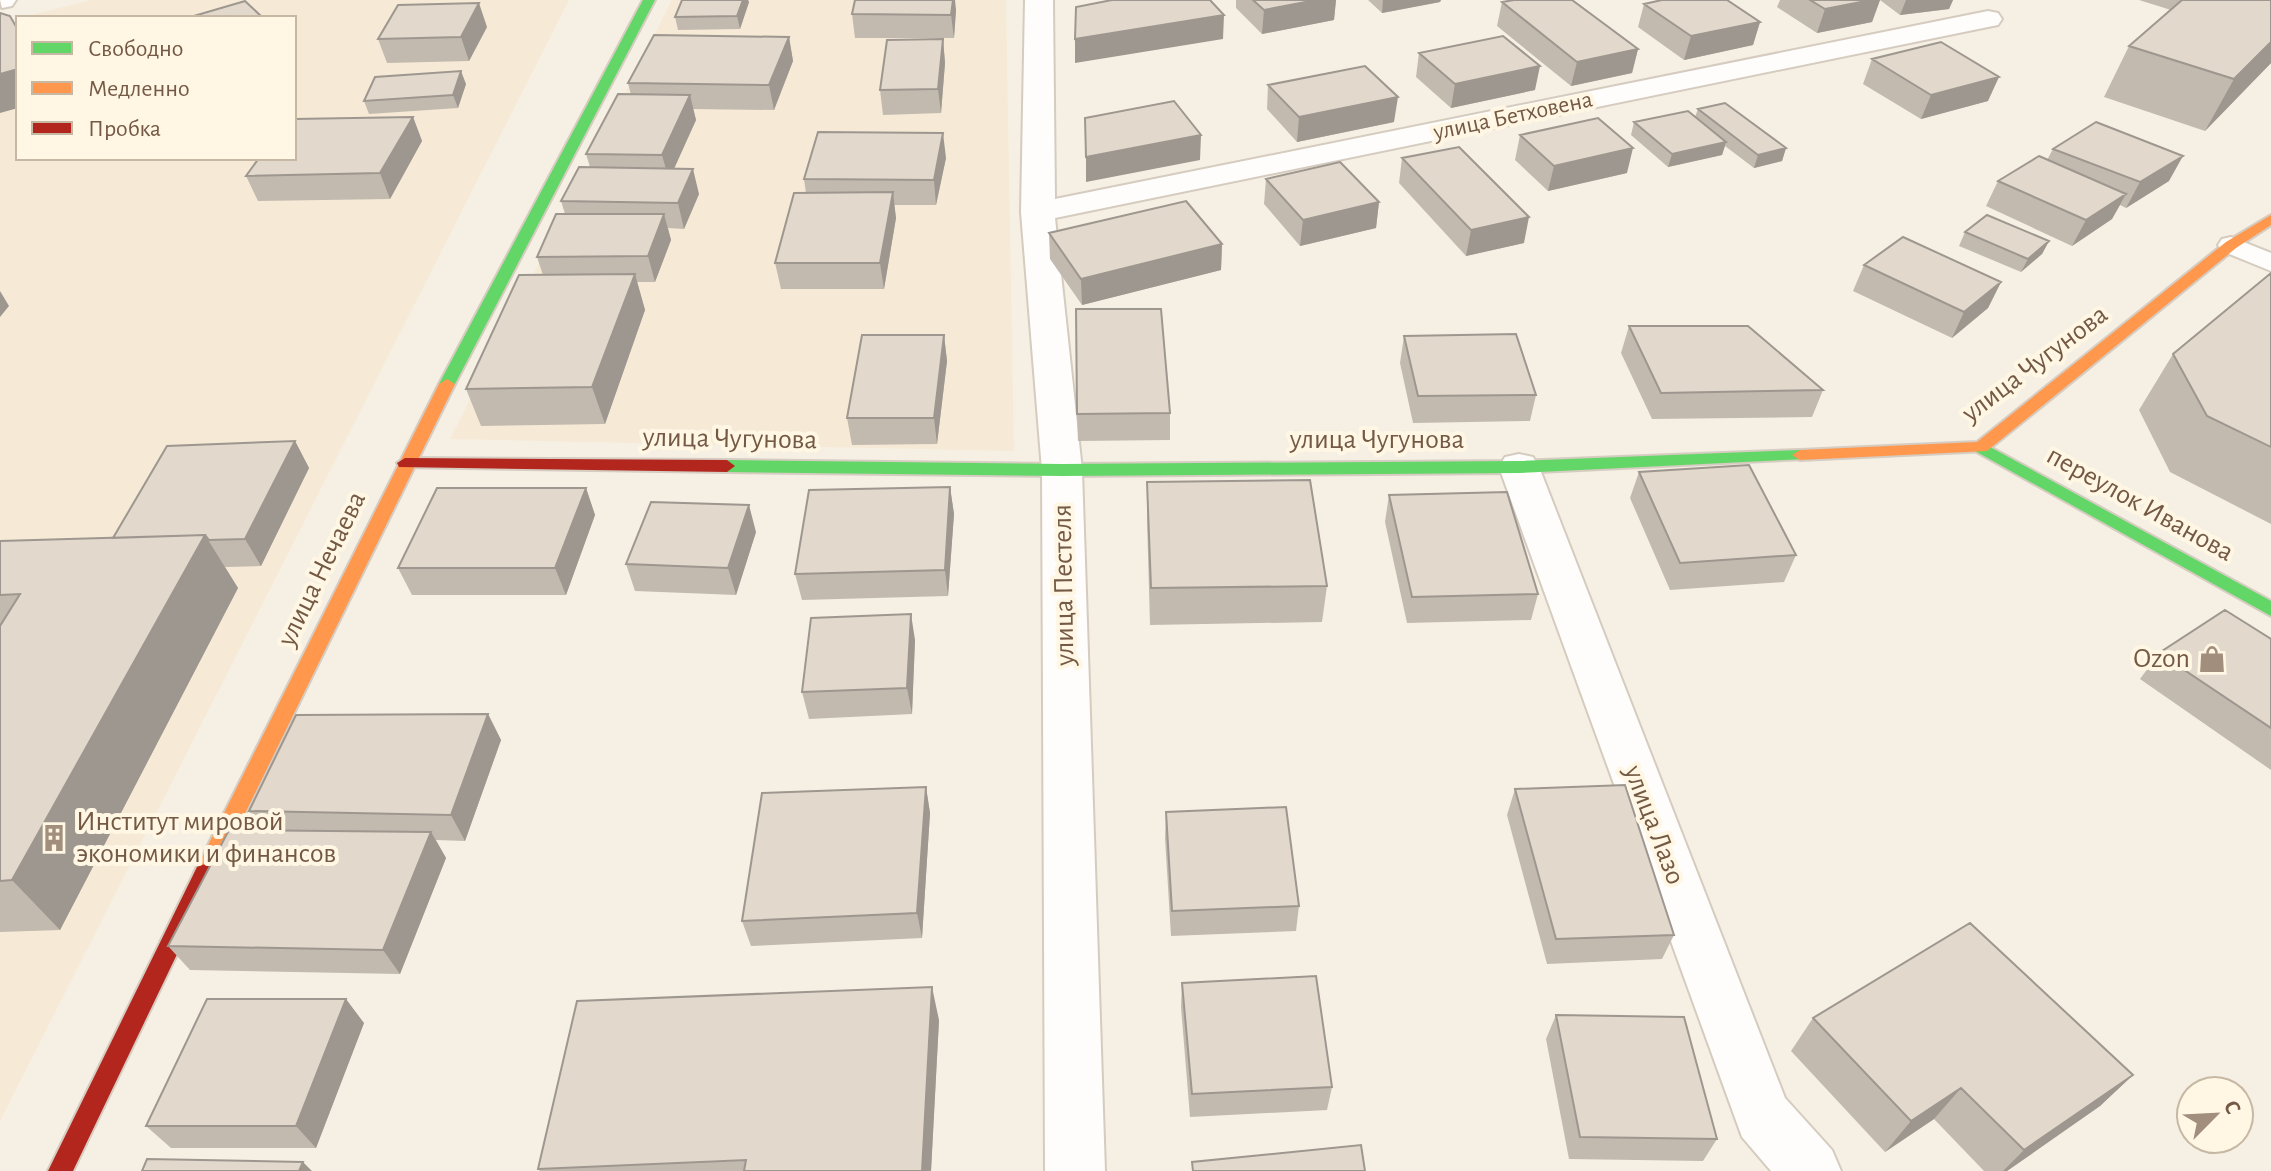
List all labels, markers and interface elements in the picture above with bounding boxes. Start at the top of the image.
legend [16,16,296,160]
text: Свободно [88,37,183,61]
text: Медленно [88,77,190,101]
street label: улица Бетховена [1430,87,1595,145]
text: Пробка [88,117,161,141]
street label: улица Чугунова [1956,300,2113,428]
street label: улица Чугунова [642,423,818,455]
street label: улица Чугунова [1289,426,1464,454]
street label: переулок Иванова [2042,441,2238,567]
street label: улица Нечаева [272,487,371,651]
street label: улица Пестеля [1049,504,1079,667]
shop icon: Ozon [2197,644,2227,674]
place label: Ozon [2133,645,2190,673]
street label: улица Лазо [1618,761,1689,888]
place label: Институт мировой экономики и финансов [76,808,336,868]
building icon: Институт мировой экономики и финансов [39,823,69,853]
north arrow [2175,1075,2255,1155]
text: С [2220,1097,2245,1117]

